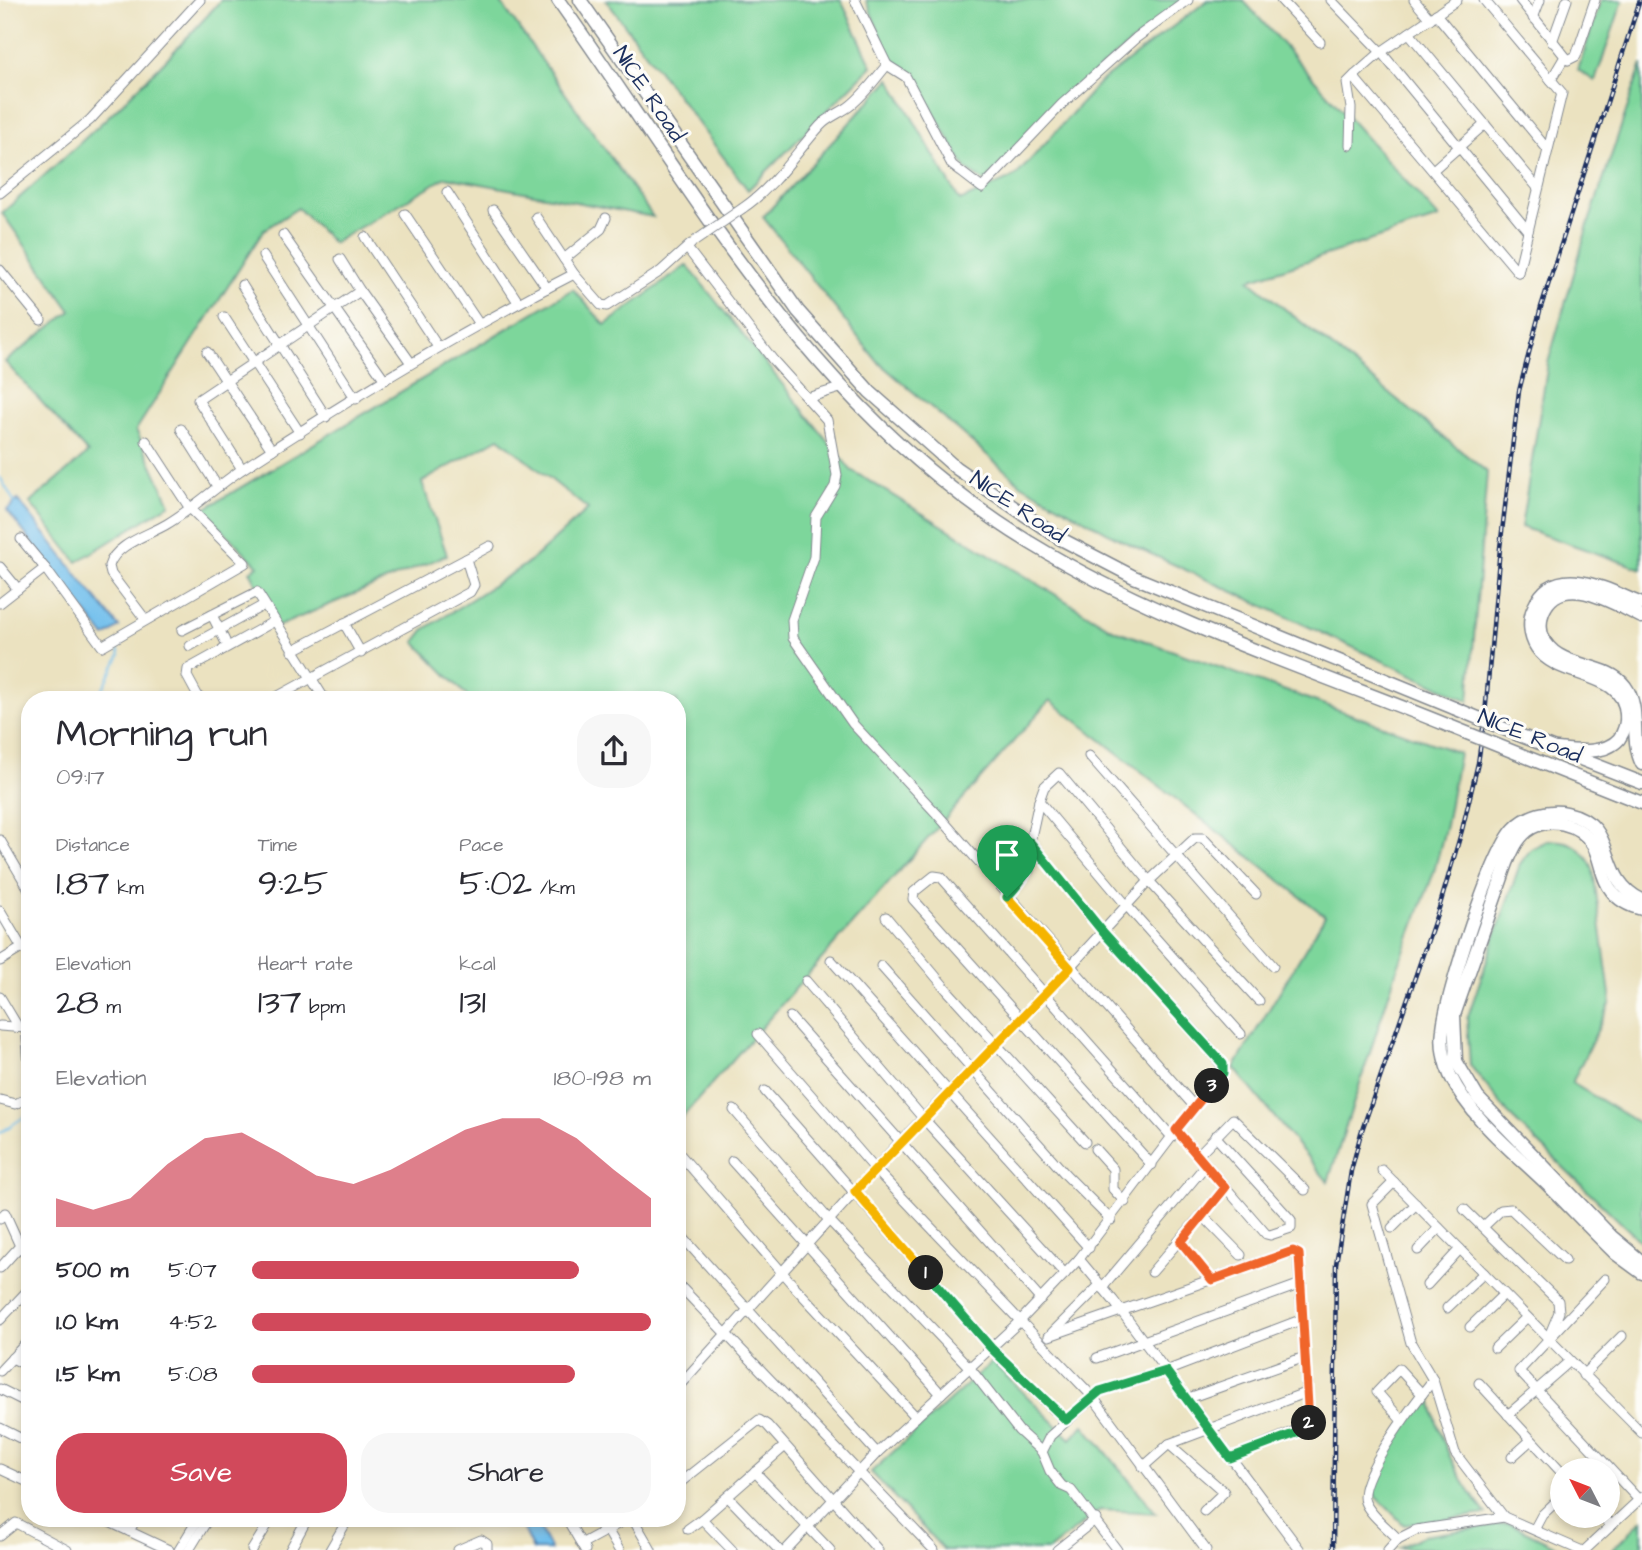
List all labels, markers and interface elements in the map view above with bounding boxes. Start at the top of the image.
street label: NICE Road [605,40,693,149]
street label: NICE Road [964,463,1073,551]
street label: NICE Road [1473,701,1587,771]
text: Morning run [56,709,268,761]
button: share [577,714,651,788]
text: 09:17 [56,761,105,793]
pin [977,825,1037,897]
text: Distance [56,832,130,859]
text: Time [258,832,297,859]
text: Pace [459,832,503,859]
icon: arrive [988,836,1026,874]
text: 1.87 [56,859,110,908]
text: 9:25 [258,859,328,908]
text: 5:02 [459,859,532,908]
text: km [110,875,144,902]
text: /km [532,875,575,902]
text: Elevation [56,951,131,978]
text: Heart rate [258,951,353,978]
text: kcal [459,951,496,978]
text: 28 [56,978,99,1027]
text: 137 [258,978,301,1027]
text: 131 [459,978,486,1027]
text: m [99,994,121,1021]
text: bpm [301,994,345,1021]
text: Elevation [56,1062,147,1094]
text: 180–198 m [553,1062,651,1094]
pin: 3 [1194,1068,1230,1104]
text: 3 [1207,1072,1216,1099]
text: 500 m [56,1254,128,1286]
text: 5:07 [168,1254,217,1286]
pin: 1 [908,1256,944,1290]
text: 1 [924,1259,927,1286]
text: 1.0 km [56,1306,118,1338]
text: 4:52 [168,1306,217,1338]
text: 1.5 km [56,1358,120,1390]
text: 5:08 [168,1358,218,1390]
pin: 2 [1292,1406,1326,1440]
text: 2 [1303,1409,1314,1436]
button: Save [56,1433,347,1513]
button: Share [361,1433,651,1513]
north arrow [1550,1458,1620,1528]
map controls [1550,1458,1620,1528]

